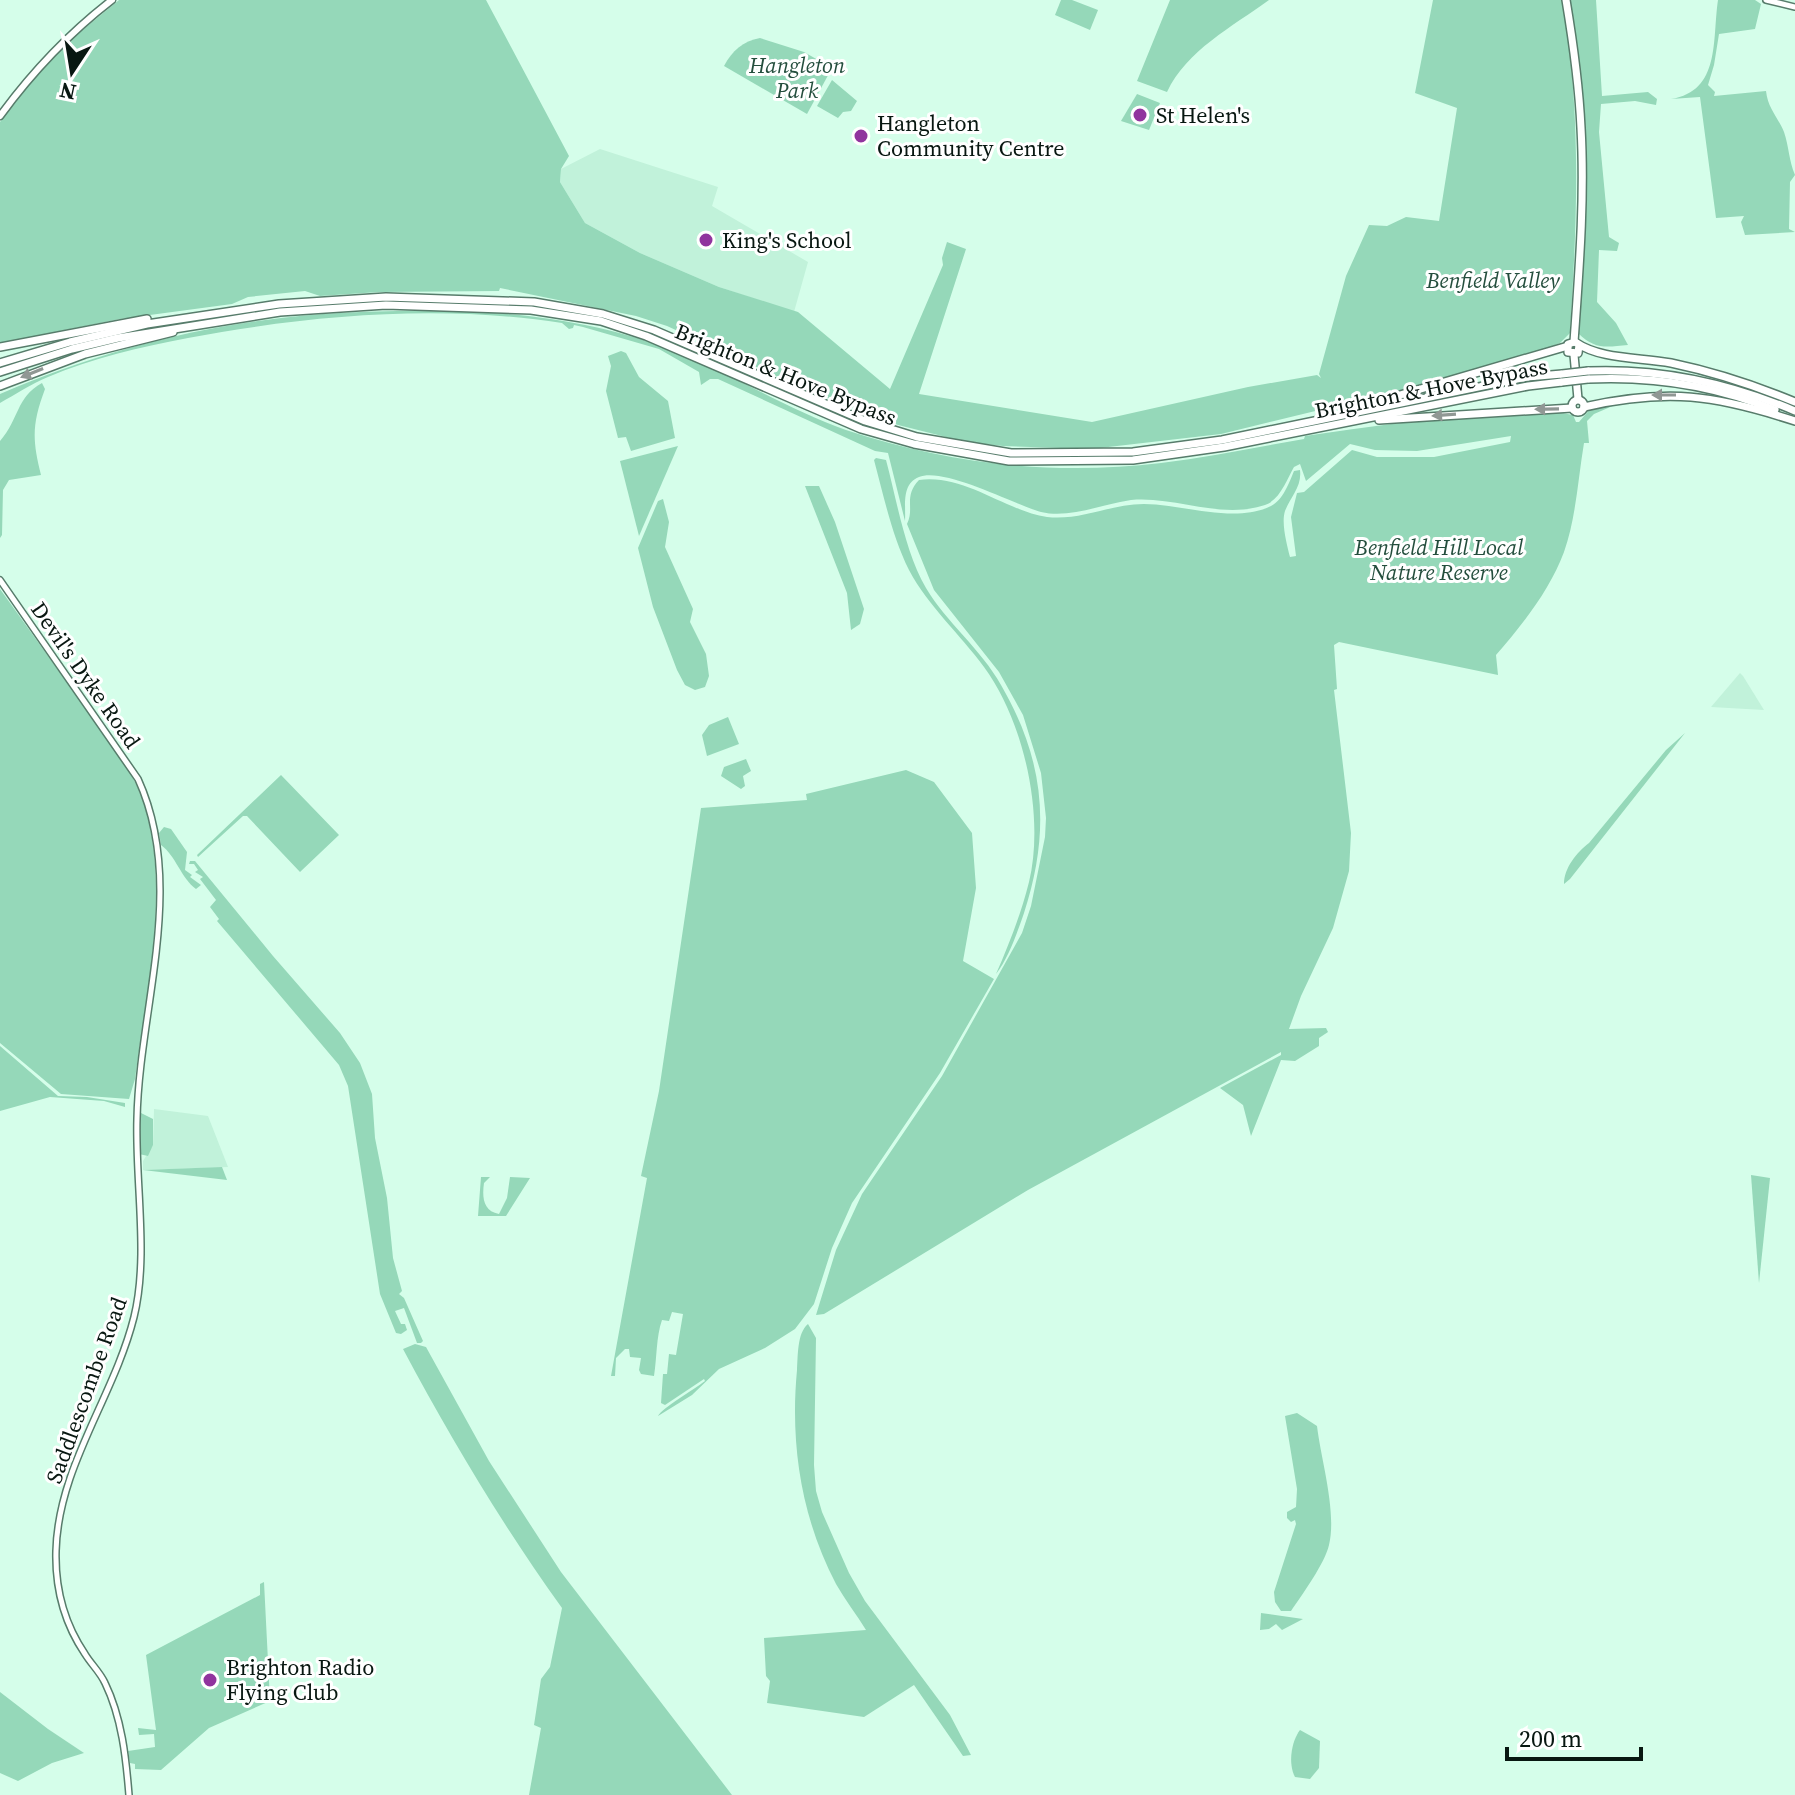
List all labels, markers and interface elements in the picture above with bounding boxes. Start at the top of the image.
north arrow [32,32,112,112]
park label: Hangleton Park [748,50,846,105]
text: N [57,75,79,108]
place label: St Helen's [1156,100,1250,130]
marker: St Helen's [1131,106,1149,124]
place label: Hangleton Community Centre [877,108,1065,163]
marker: Hangleton Community Centre [852,127,870,145]
place label: King's School [722,225,851,255]
marker: King's School [697,231,715,249]
park label: Benfield Valley [1425,265,1560,295]
street label: Brighton & Hove Bypass [671,316,901,432]
street label: Brighton & Hove Bypass [1312,351,1550,425]
one-way arrow [20,367,44,380]
one-way arrow [1651,389,1676,401]
one-way arrow [1534,403,1559,415]
one-way arrow [1431,409,1456,422]
park label: Benfield Hill Local Nature Reserve [1354,532,1524,587]
street label: Devil's Dyke Road [24,596,148,755]
street label: Saddlescombe Road [38,1292,134,1487]
place label: Brighton Radio Flying Club [226,1652,374,1707]
marker: Brighton Radio Flying Club [201,1671,219,1689]
scale bar [1507,1711,1641,1761]
text: 200 m [1519,1722,1582,1755]

